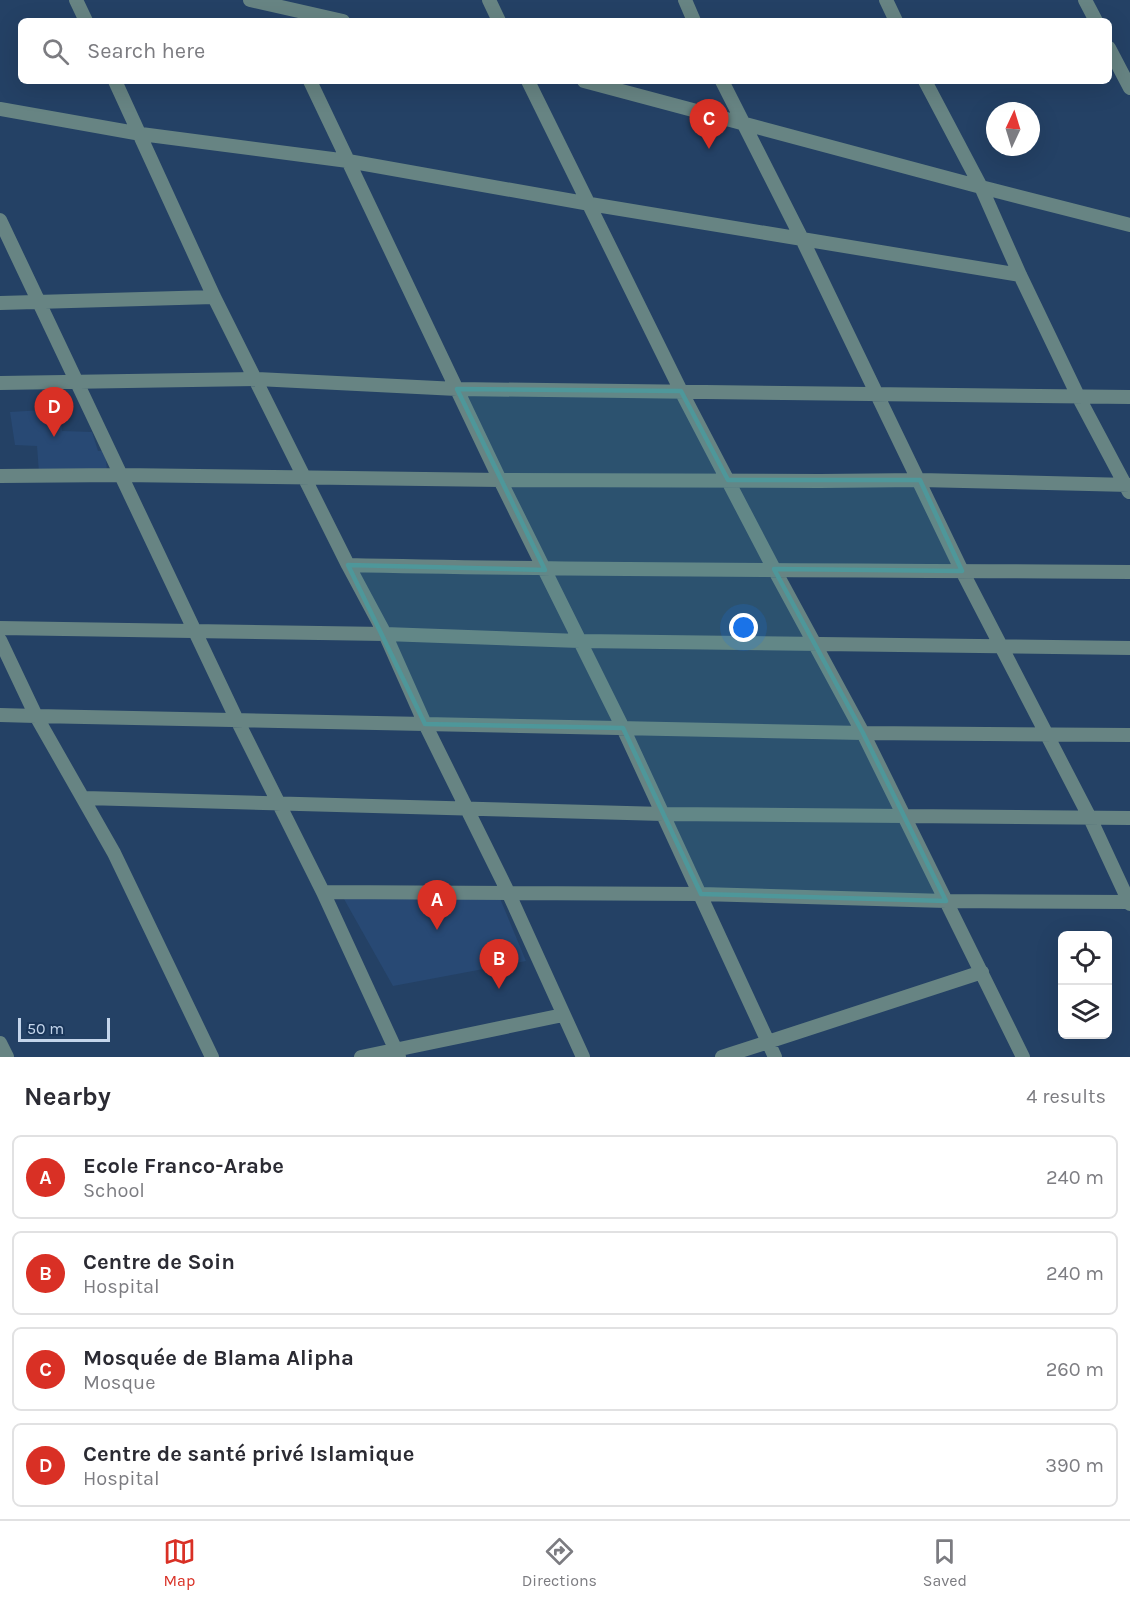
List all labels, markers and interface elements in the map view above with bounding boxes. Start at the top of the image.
search box [18,18,1112,84]
icon: search [39,35,72,68]
text: Search here [87,38,205,64]
pin: C [690,100,728,149]
north arrow [986,102,1040,156]
pin: D [34,388,74,437]
your location [729,613,758,642]
pin: A [418,880,456,930]
map controls [1058,931,1112,1039]
button: locate [1058,931,1112,985]
pin: B [480,940,518,989]
button: layers [1058,985,1112,1039]
scale bar [18,1015,110,1042]
text: 50 m [27,1019,64,1038]
text: Nearby [24,1081,111,1112]
text: 4 results [1026,1085,1106,1108]
text: Ecole Franco-Arabe [83,1153,284,1179]
text: A [39,1166,52,1189]
text: 240 m [1046,1166,1104,1189]
text: School [83,1179,145,1202]
text: Centre de Soin [83,1249,235,1275]
text: B [39,1262,52,1285]
text: 240 m [1046,1262,1104,1285]
text: Hospital [83,1275,160,1298]
text: Mosquée de Blama Alipha [83,1345,354,1371]
text: C [39,1358,52,1381]
text: 260 m [1046,1358,1104,1381]
text: Mosque [83,1371,155,1394]
text: Centre de santé privé Islamique [83,1441,414,1467]
text: D [39,1454,52,1477]
text: 390 m [1045,1454,1104,1477]
text: Hospital [83,1467,160,1490]
tab: Map [163,1535,196,1590]
tab: Directions [522,1535,597,1590]
tab: Saved [923,1535,967,1590]

